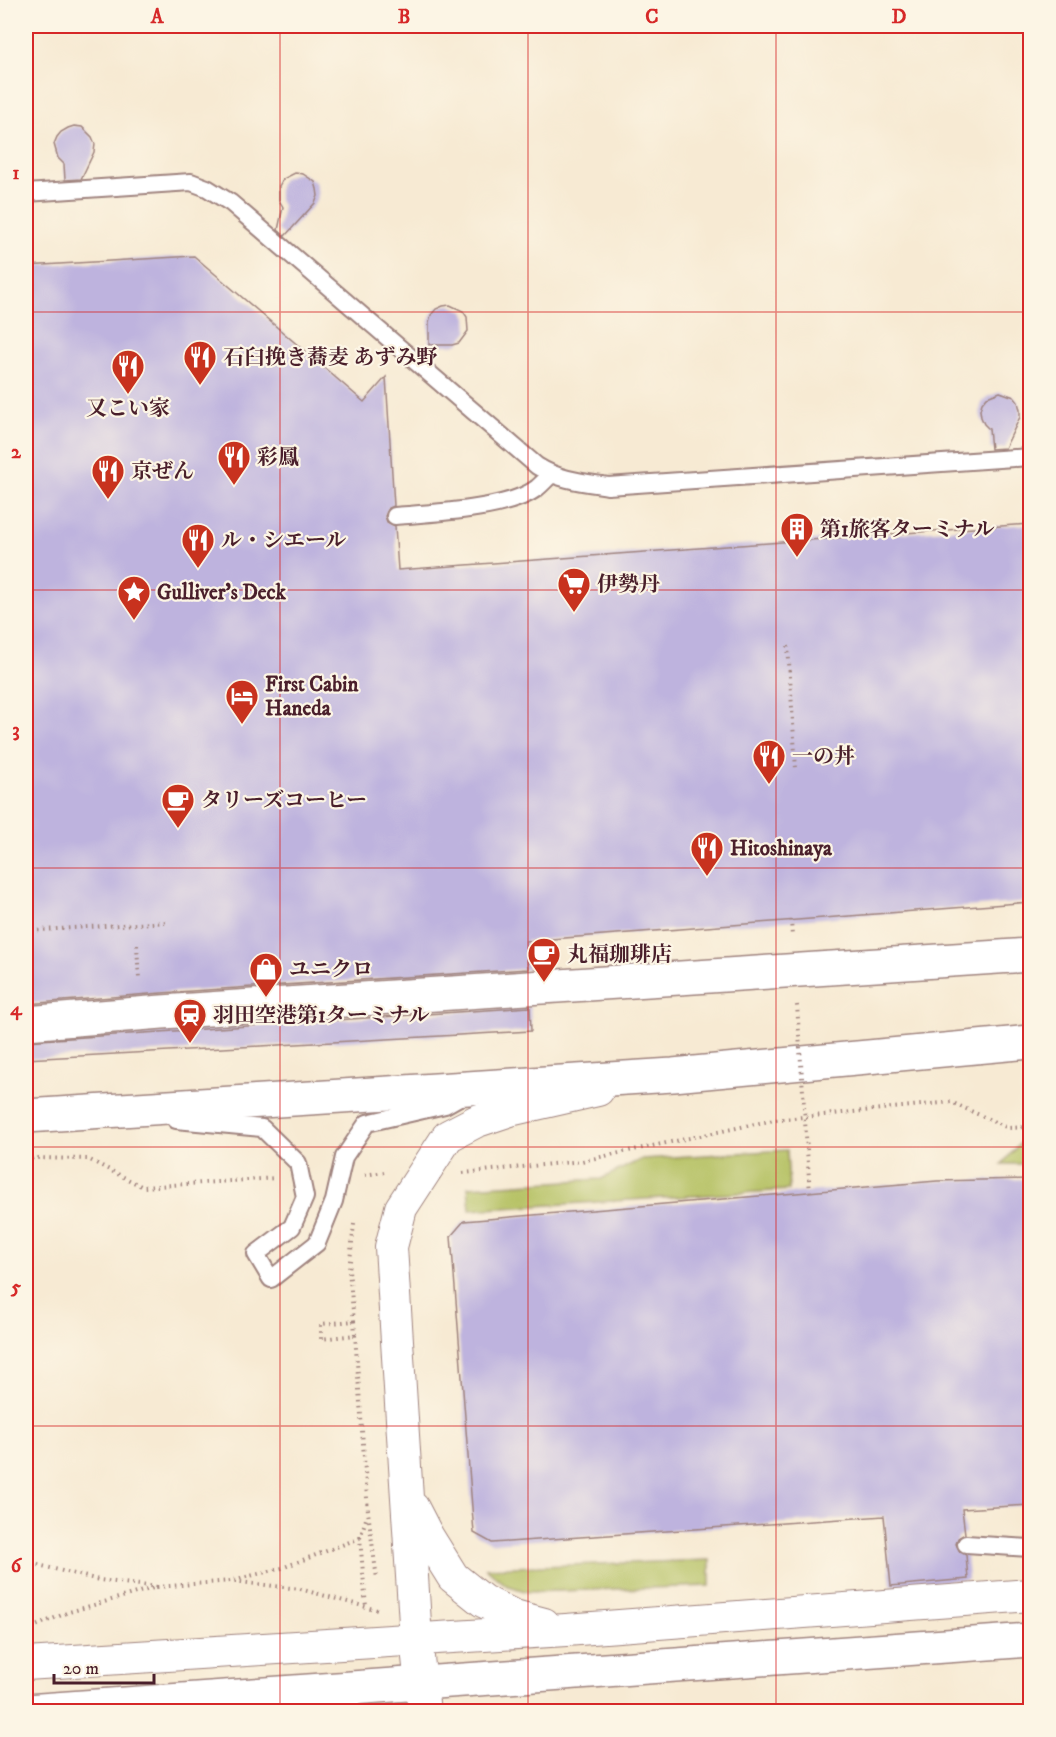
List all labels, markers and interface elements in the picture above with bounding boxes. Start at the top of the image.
text: A [150,5,165,30]
text: B [398,5,410,30]
text: C [645,5,659,30]
text: D [892,5,907,30]
text: 1 [12,161,20,186]
restaurant icon: 石臼挽き蕎麦 あずみ野 [182,339,218,386]
place label: 石臼挽き蕎麦 あずみ野 [223,345,438,371]
restaurant icon: 又こい家 [110,348,146,395]
place label: 又こい家 [86,396,170,422]
restaurant icon: 彩鳳 [216,439,252,486]
text: 2 [11,440,22,465]
place label: 彩鳳 [257,445,299,471]
restaurant icon: 京ぜん [90,453,126,500]
place label: 京ぜん [131,459,194,485]
building icon: 第1旅客ターミナル [779,511,815,558]
place label: 第1旅客ターミナル [820,517,995,543]
restaurant icon: ル・シエール [180,522,216,569]
place label: ル・シエール [221,528,347,554]
supermarket icon: 伊勢丹 [556,566,592,613]
place label: 伊勢丹 [597,572,660,598]
place icon: Gulliver's Deck [116,574,152,621]
place label: Gulliver's Deck [157,580,287,606]
place label: First Cabin Haneda [265,672,359,722]
hotel icon: First Cabin Haneda [224,678,260,725]
text: 3 [12,718,20,743]
restaurant icon: 一の丼 [751,738,787,785]
place label: 一の丼 [792,744,855,770]
cafe icon: タリーズコーヒー [160,782,196,829]
place label: タリーズコーヒー [201,788,367,814]
restaurant icon: Hitoshinaya [689,830,725,877]
place label: Hitoshinaya [730,836,833,862]
cafe icon: 丸福珈琲店 [526,936,562,983]
place label: 丸福珈琲店 [567,942,672,968]
shop icon: ユニクロ [248,951,284,998]
place label: ユニクロ [289,957,373,983]
text: 4 [10,997,23,1022]
station icon: 羽田空港第1ターミナル [172,997,208,1044]
place label: 羽田空港第1ターミナル [213,1003,430,1029]
text: 5 [10,1275,21,1300]
text: 6 [11,1554,23,1579]
scale bar [54,1647,154,1685]
text: 20 m [63,1658,99,1680]

